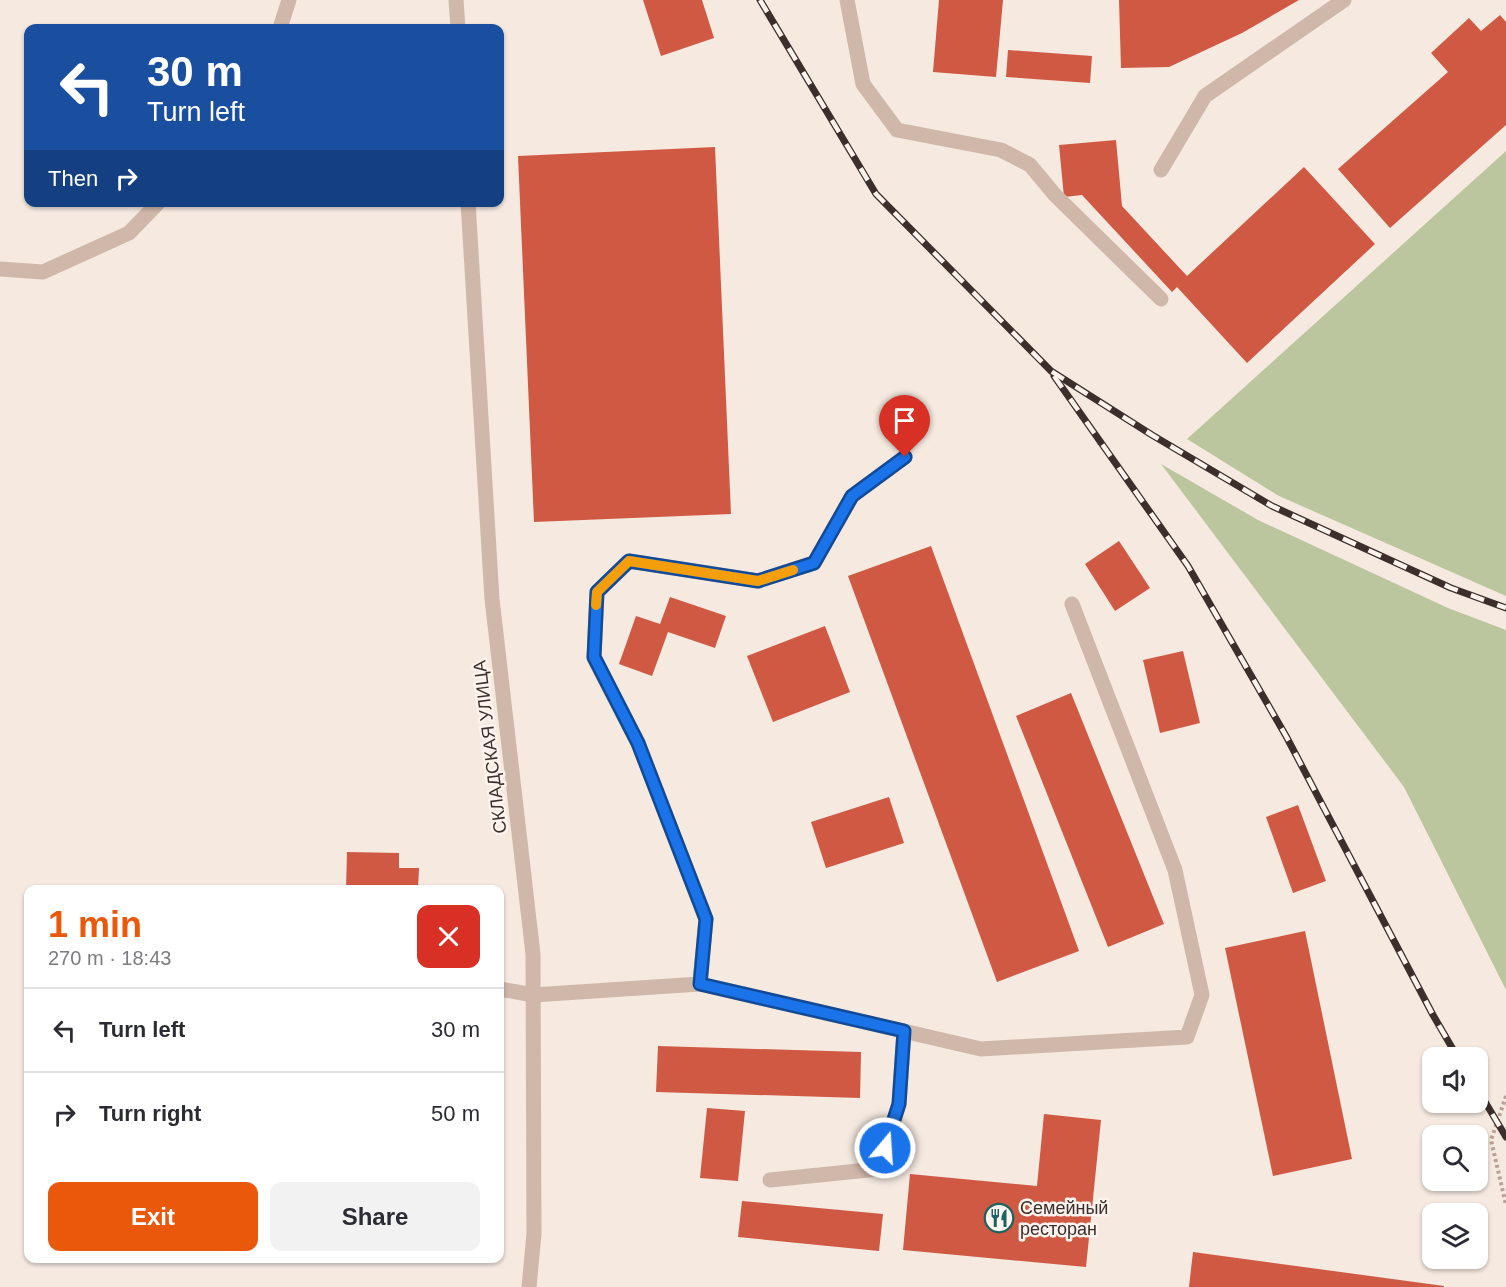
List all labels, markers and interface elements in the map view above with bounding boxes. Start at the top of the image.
icon: left [48,48,126,126]
text: 30 m [147,48,243,95]
text: Turn left [147,97,245,127]
icon: right [110,162,143,195]
text: Then [48,166,98,191]
pin [879,395,930,457]
icon: arrive [888,404,921,437]
street label: СКЛАДСКАЯ УЛИЦА [469,659,511,835]
text: 1 min [48,904,142,945]
button: close [417,905,480,968]
text: 270 m · 18:43 [48,947,171,969]
icon: left [48,1014,81,1047]
text: Turn left [99,1017,185,1042]
text: 30 m [431,1017,480,1042]
map controls [1422,1047,1488,1269]
button: sound [1422,1047,1488,1113]
icon: right [48,1098,81,1131]
text: Turn right [99,1101,201,1126]
text: 50 m [431,1101,480,1126]
position arrow [853,1116,917,1180]
button: search [1422,1125,1488,1191]
button: Exit [48,1182,258,1251]
button: Share [270,1182,480,1251]
place label: Семейный ресторан [1020,1198,1108,1239]
restaurant icon: Семейный ресторан [983,1202,1015,1234]
button: layers [1422,1203,1488,1269]

